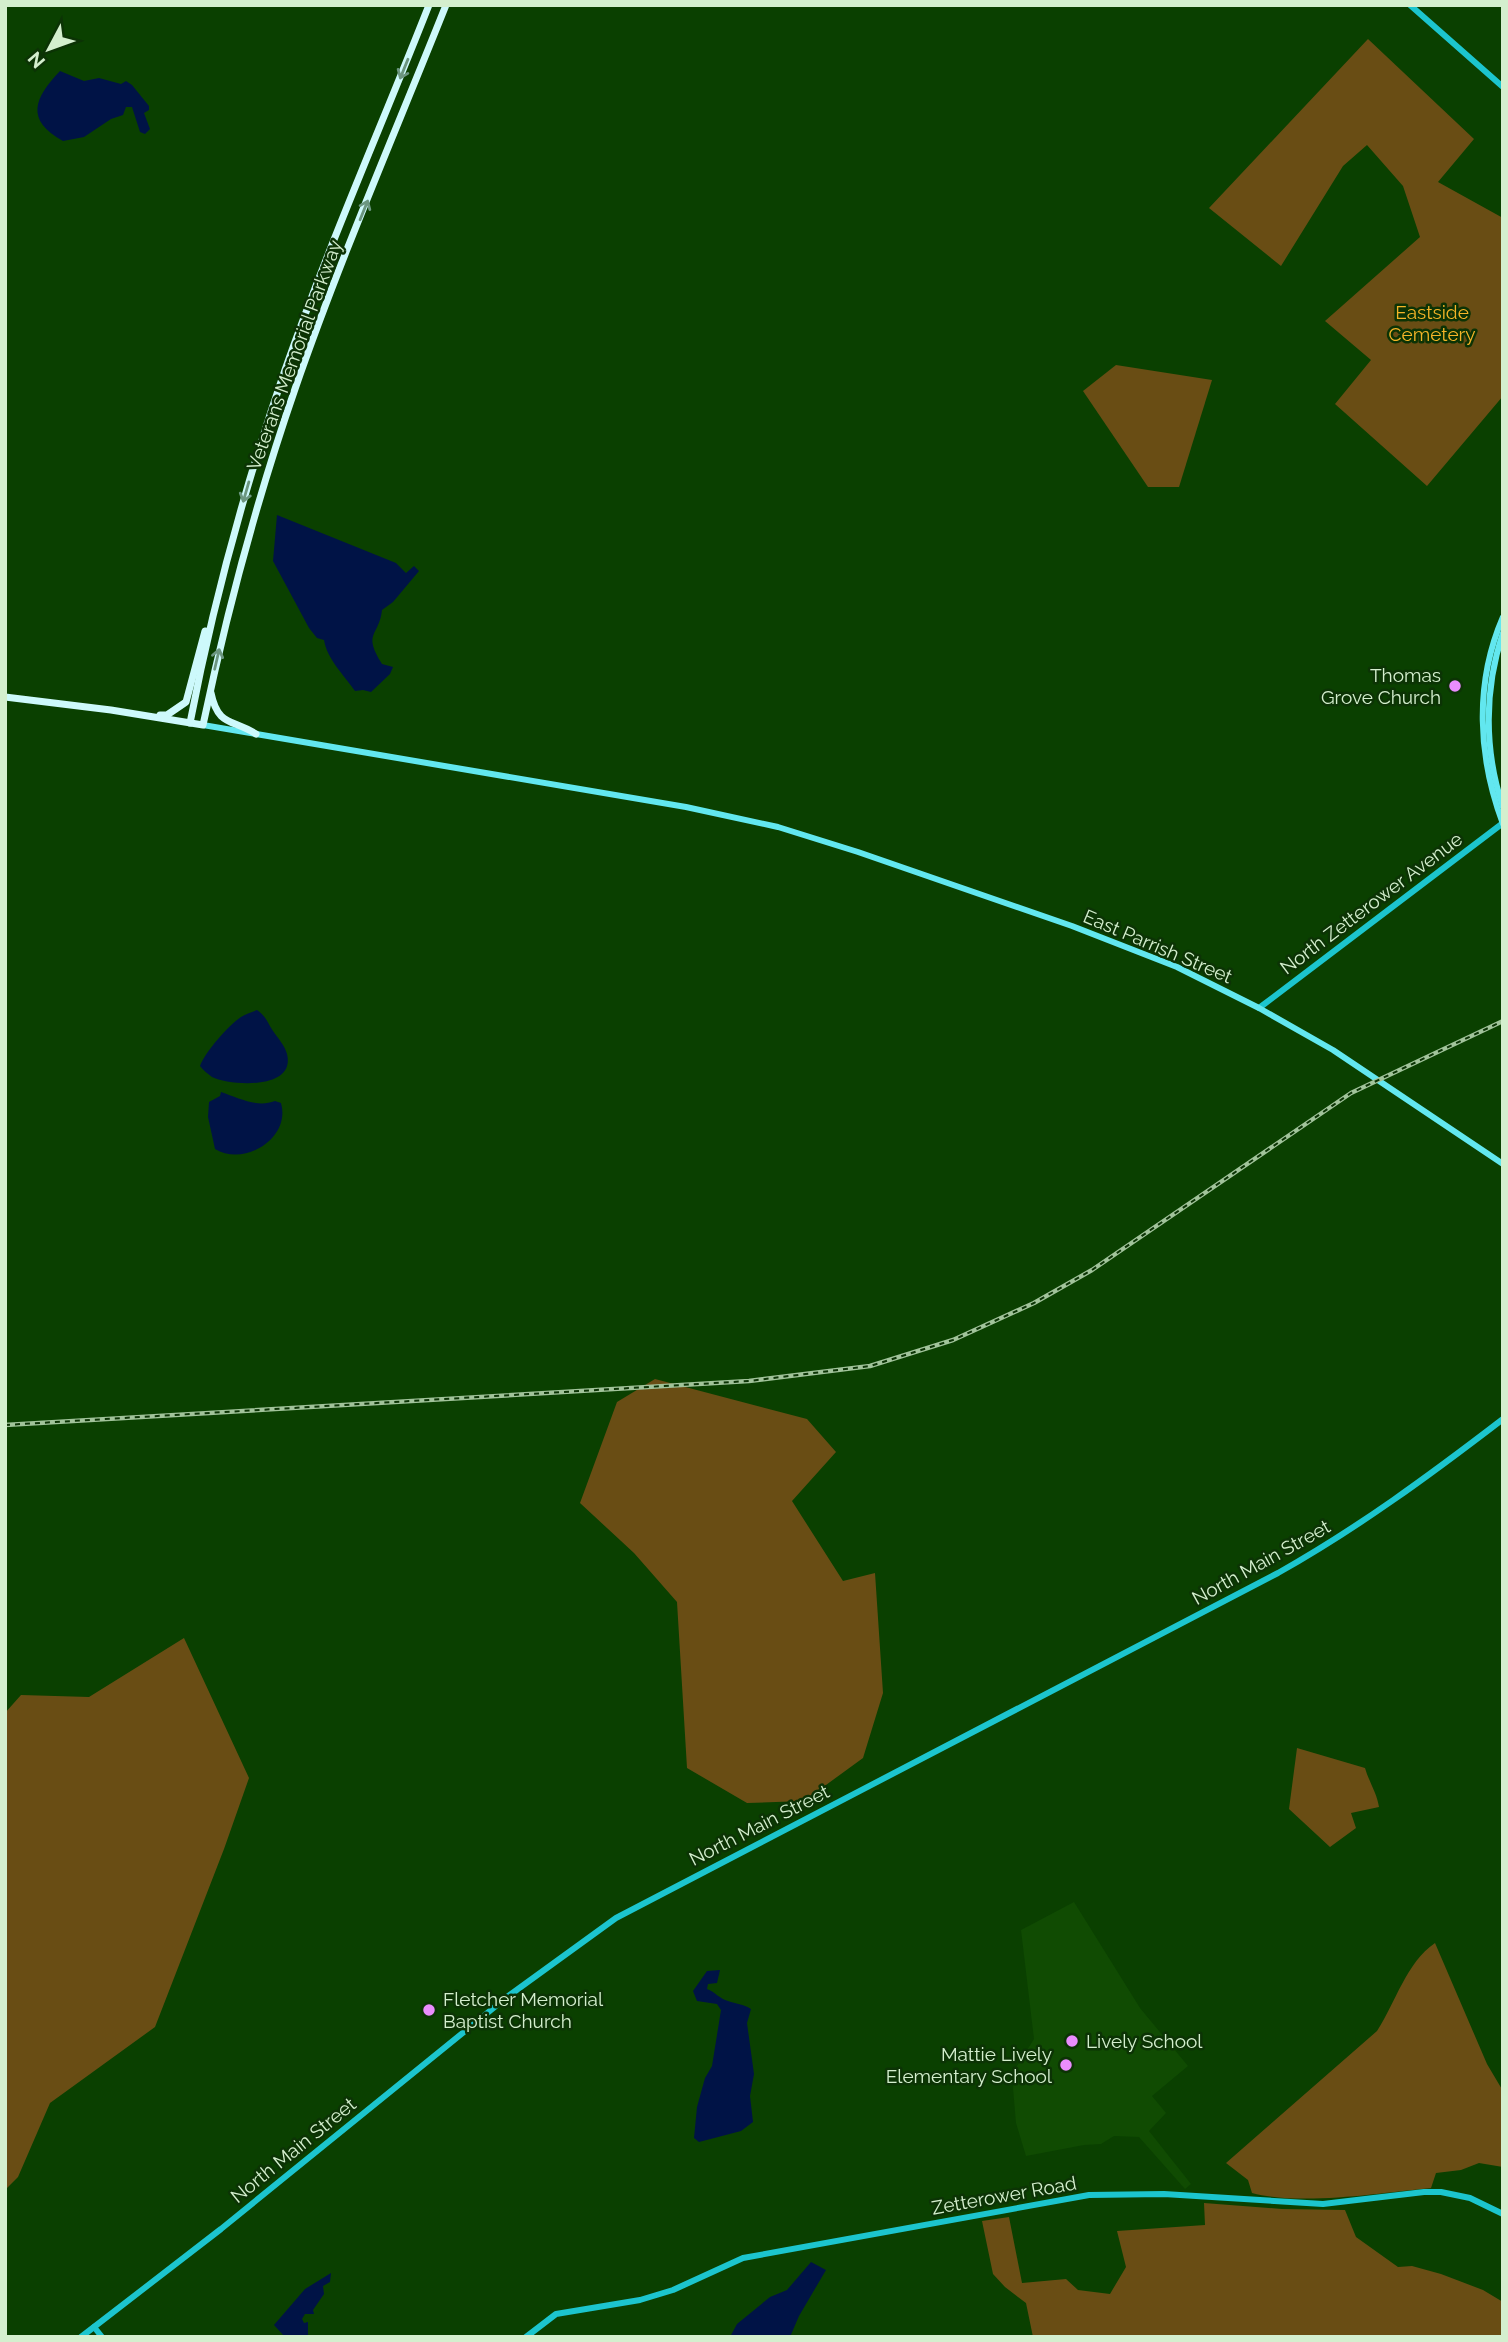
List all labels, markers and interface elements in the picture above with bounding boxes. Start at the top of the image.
north arrow [14,14,84,84]
text: N [23,47,49,73]
one-way arrow [396,57,409,79]
one-way arrow [358,200,371,222]
street label: Veterans Memorial Parkway [242,237,346,473]
park label: Eastside Cemetery [1388,301,1476,345]
one-way arrow [238,481,251,503]
one-way arrow [211,648,225,671]
place label: Thomas Grove Church [1321,664,1441,708]
marker: Thomas Grove Church [1447,678,1463,694]
street label: North Zetterower Avenue [1276,827,1466,979]
street label: East Parrish Street [1080,905,1236,988]
street label: North Main Street [1188,1515,1334,1609]
street label: North Main Street [685,1780,833,1870]
place label: Fletcher Memorial Baptist Church [443,1988,604,2032]
marker: Fletcher Memorial Baptist Church [421,2002,437,2018]
place label: Lively School [1086,2030,1203,2052]
marker: Lively School [1064,2033,1080,2049]
place label: Mattie Lively Elementary School [886,2043,1053,2087]
marker: Mattie Lively Elementary School [1058,2057,1074,2073]
street label: North Main Street [226,2092,360,2207]
street label: Zetterower Road [930,2171,1078,2219]

